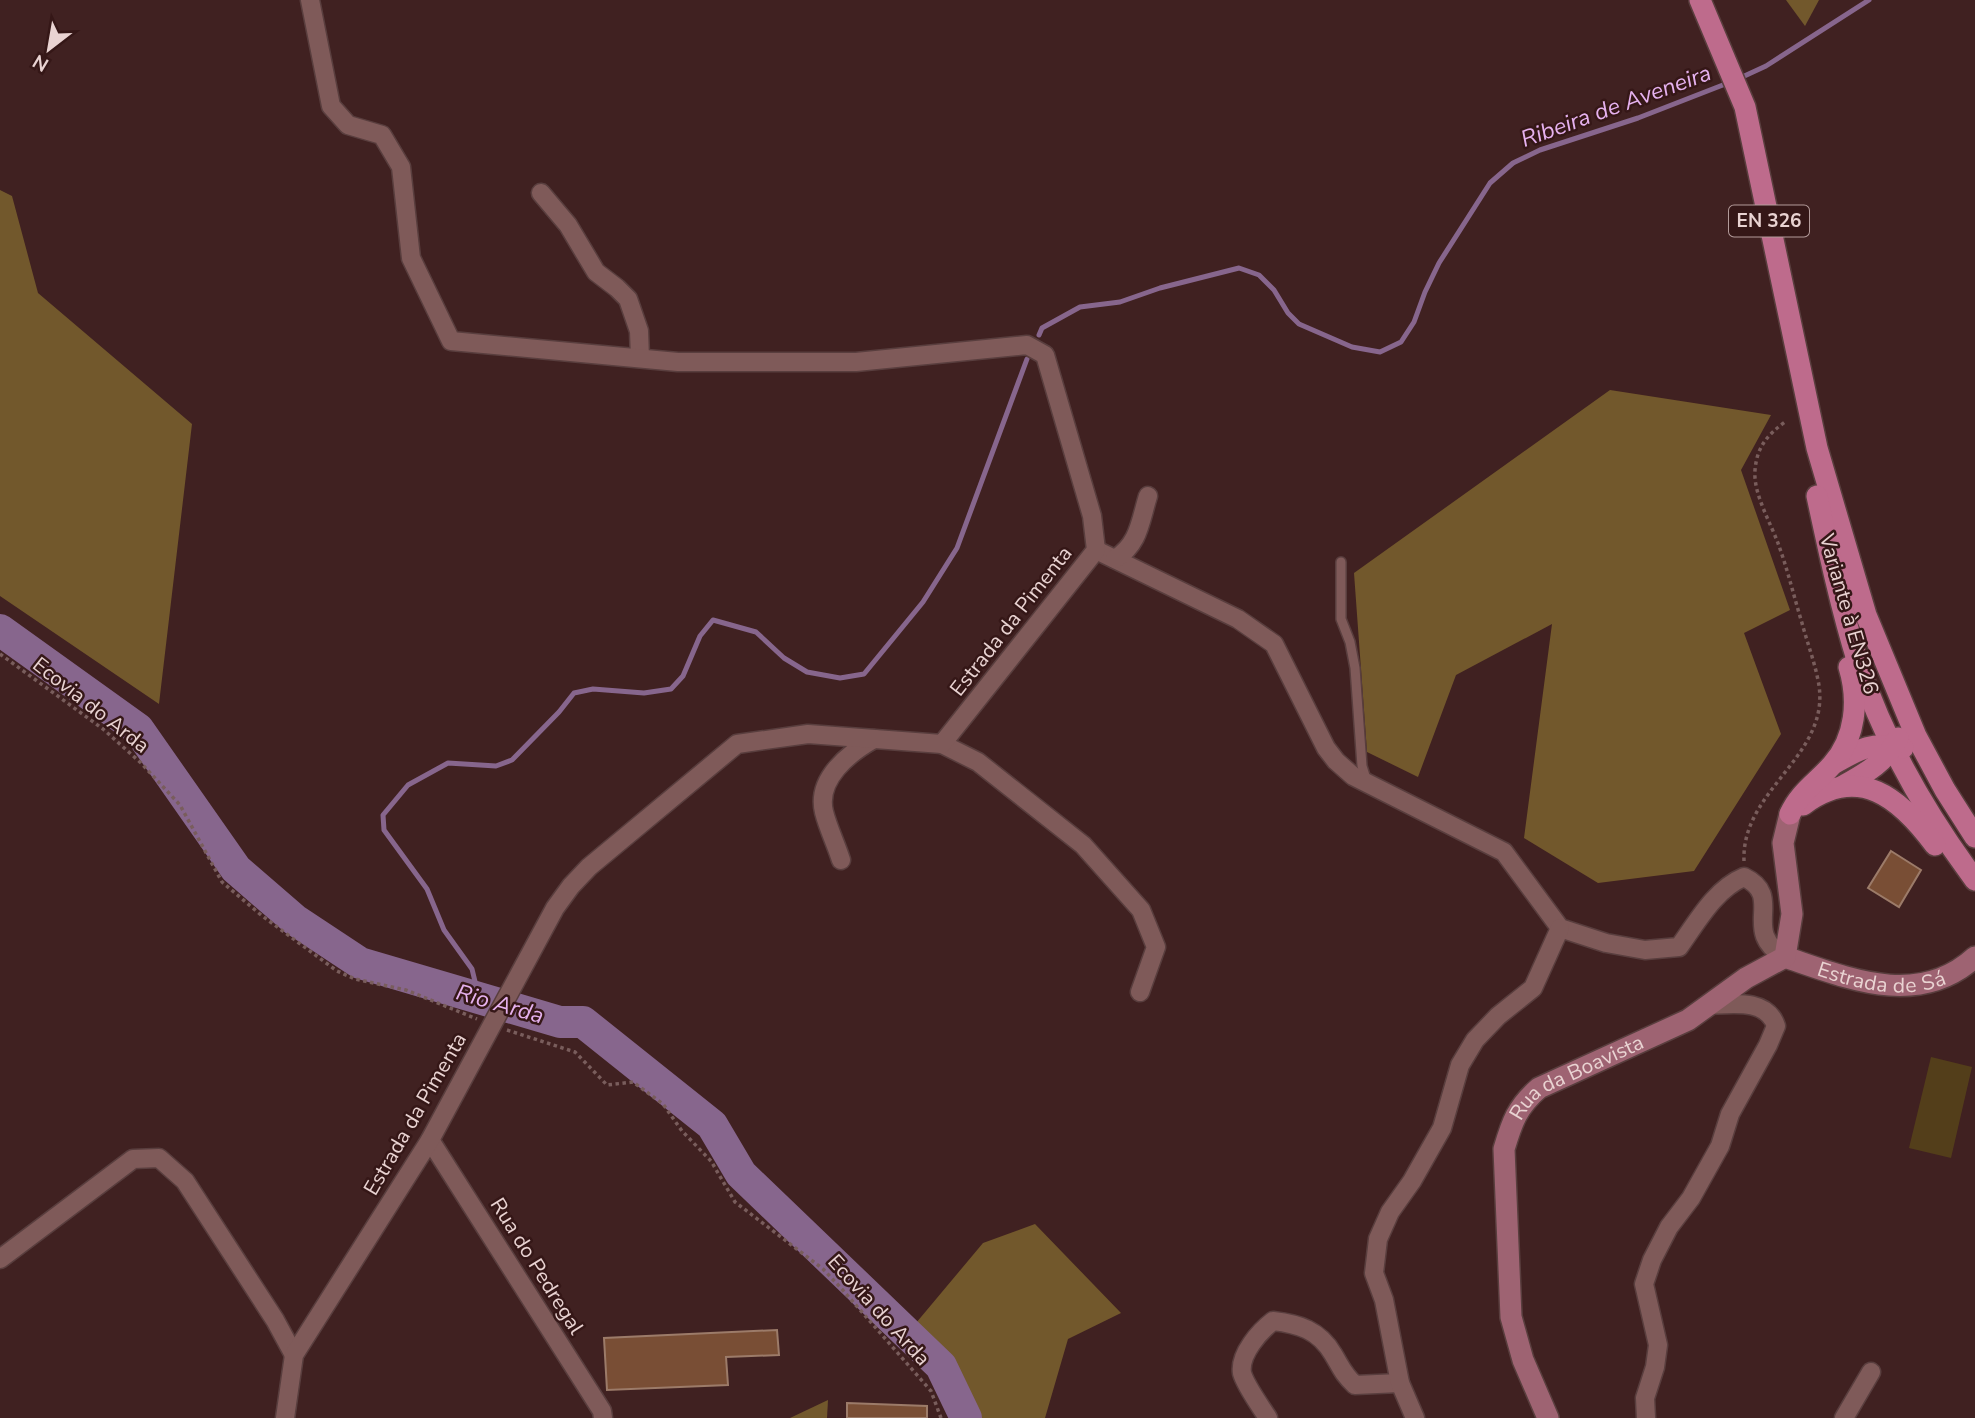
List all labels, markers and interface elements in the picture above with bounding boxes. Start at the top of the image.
north arrow [14,14,84,84]
text: N [28,48,54,78]
water label: Ribeira de Aveneira [1516,57,1716,155]
road number: EN 326 [1729,206,1809,236]
street label: Variante à EN326 [1812,530,1885,698]
street label: Estrada da Pimenta [944,540,1078,702]
street label: Ecovia do Arda [27,651,155,759]
street label: Estrada de Sá [1814,955,1950,1000]
water label: Rio Arda [453,977,547,1031]
street label: Estrada da Pimenta [357,1028,473,1200]
street label: Rua da Boavista [1503,1028,1648,1125]
street label: Rua do Pedregal [484,1192,591,1340]
street label: Ecovia do Arda [821,1248,937,1372]

